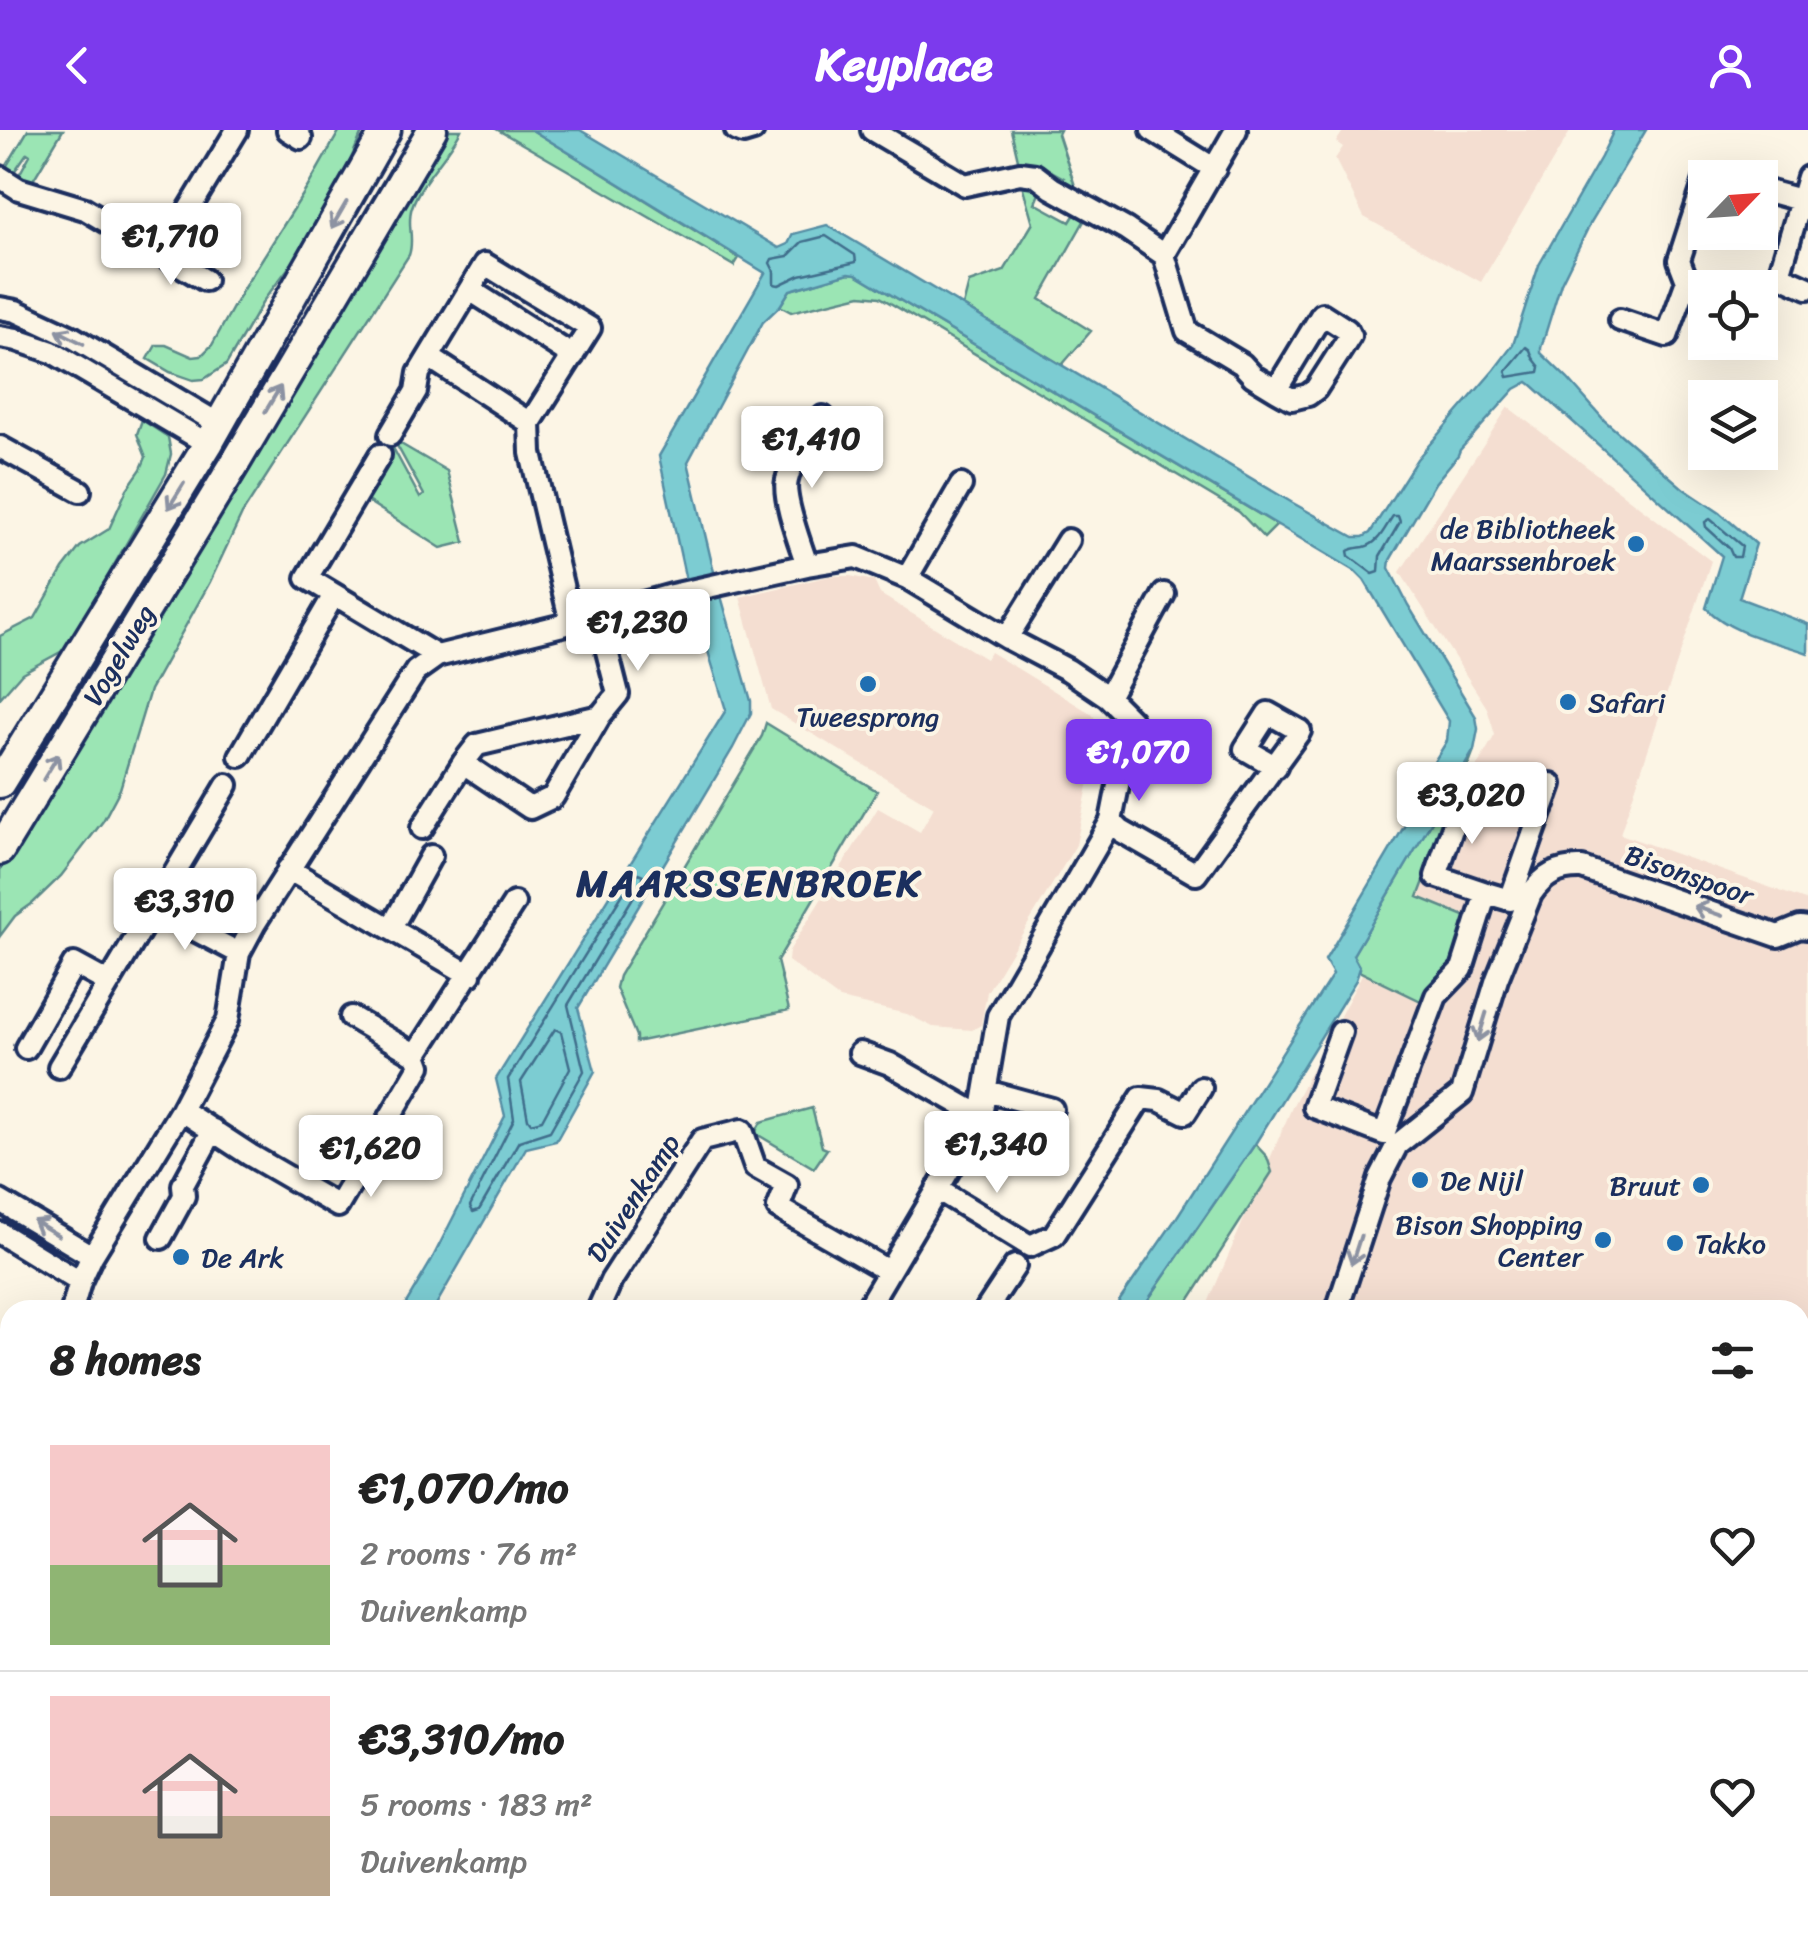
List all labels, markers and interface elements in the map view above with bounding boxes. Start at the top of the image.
text: Keyplace [815,25,993,105]
icon: back [50,38,105,93]
icon: person [1703,38,1758,93]
north arrow [1688,160,1778,250]
map controls [1688,160,1778,470]
one-way arrow [328,200,348,229]
pin: €1,710 [90,203,252,288]
text: €1,710 [123,207,219,264]
button: locate [1688,270,1778,360]
one-way arrow [56,327,86,346]
button: layers [1688,380,1778,470]
one-way arrow [263,385,283,414]
pin: €1,410 [731,406,893,491]
text: €1,410 [763,410,861,467]
one-way arrow [166,481,186,510]
place label: de Bibliotheek Maarssenbroek [1431,504,1616,585]
marker: de Bibliotheek Maarssenbroek [1625,533,1647,555]
pin: €1,230 [557,589,719,674]
text: €1,230 [588,593,688,650]
street label: Vogelweg [69,594,169,716]
marker: Tweesprong [857,673,879,695]
place label: Safari [1588,678,1667,727]
marker: Safari [1557,691,1579,713]
place label: Tweesprong [796,692,940,741]
pin: €1,070 [1058,719,1220,804]
text: €1,070 [1088,723,1190,780]
one-way arrow [41,753,61,782]
pin: €3,020 [1391,762,1553,847]
text: €3,020 [1419,766,1525,823]
street label: Bisonspoor [1618,830,1761,920]
district label: MAARSSENBROEK [575,850,922,917]
pin: €3,310 [104,868,266,953]
text: €3,310 [136,872,234,929]
one-way arrow [1694,901,1725,919]
one-way arrow [1472,1010,1490,1042]
pin: €1,340 [916,1111,1078,1196]
pin: €1,620 [290,1115,452,1200]
text: €1,340 [946,1115,1048,1172]
text: €1,620 [321,1119,421,1176]
street label: Duivenkamp [573,1123,694,1273]
place label: De Nijl [1440,1156,1524,1205]
place label: Bruut [1610,1161,1681,1210]
marker: De Nijl [1409,1169,1431,1191]
marker: Bruut [1690,1174,1712,1196]
place label: Bison Shopping Center [1395,1200,1585,1281]
one-way arrow [32,1218,61,1238]
place label: Takko [1695,1219,1766,1268]
marker: Bison Shopping Center [1592,1229,1614,1251]
marker: Takko [1664,1232,1686,1254]
place label: De Ark [201,1233,284,1282]
one-way arrow [1346,1234,1364,1266]
marker: De Ark [170,1246,192,1268]
text: 8 homes [50,1323,201,1397]
icon: filters [1705,1333,1760,1388]
text: €1,070/mo [360,1451,569,1525]
icon: home [130,1485,250,1605]
icon: heart [1705,1518,1760,1573]
text: 2 rooms · 76 m² [360,1525,577,1582]
text: Duivenkamp [360,1582,527,1639]
text: €3,310/mo [360,1702,564,1776]
icon: home [130,1736,250,1856]
icon: heart [1705,1769,1760,1824]
text: 5 rooms · 183 m² [360,1776,592,1833]
text: Duivenkamp [360,1833,527,1890]

